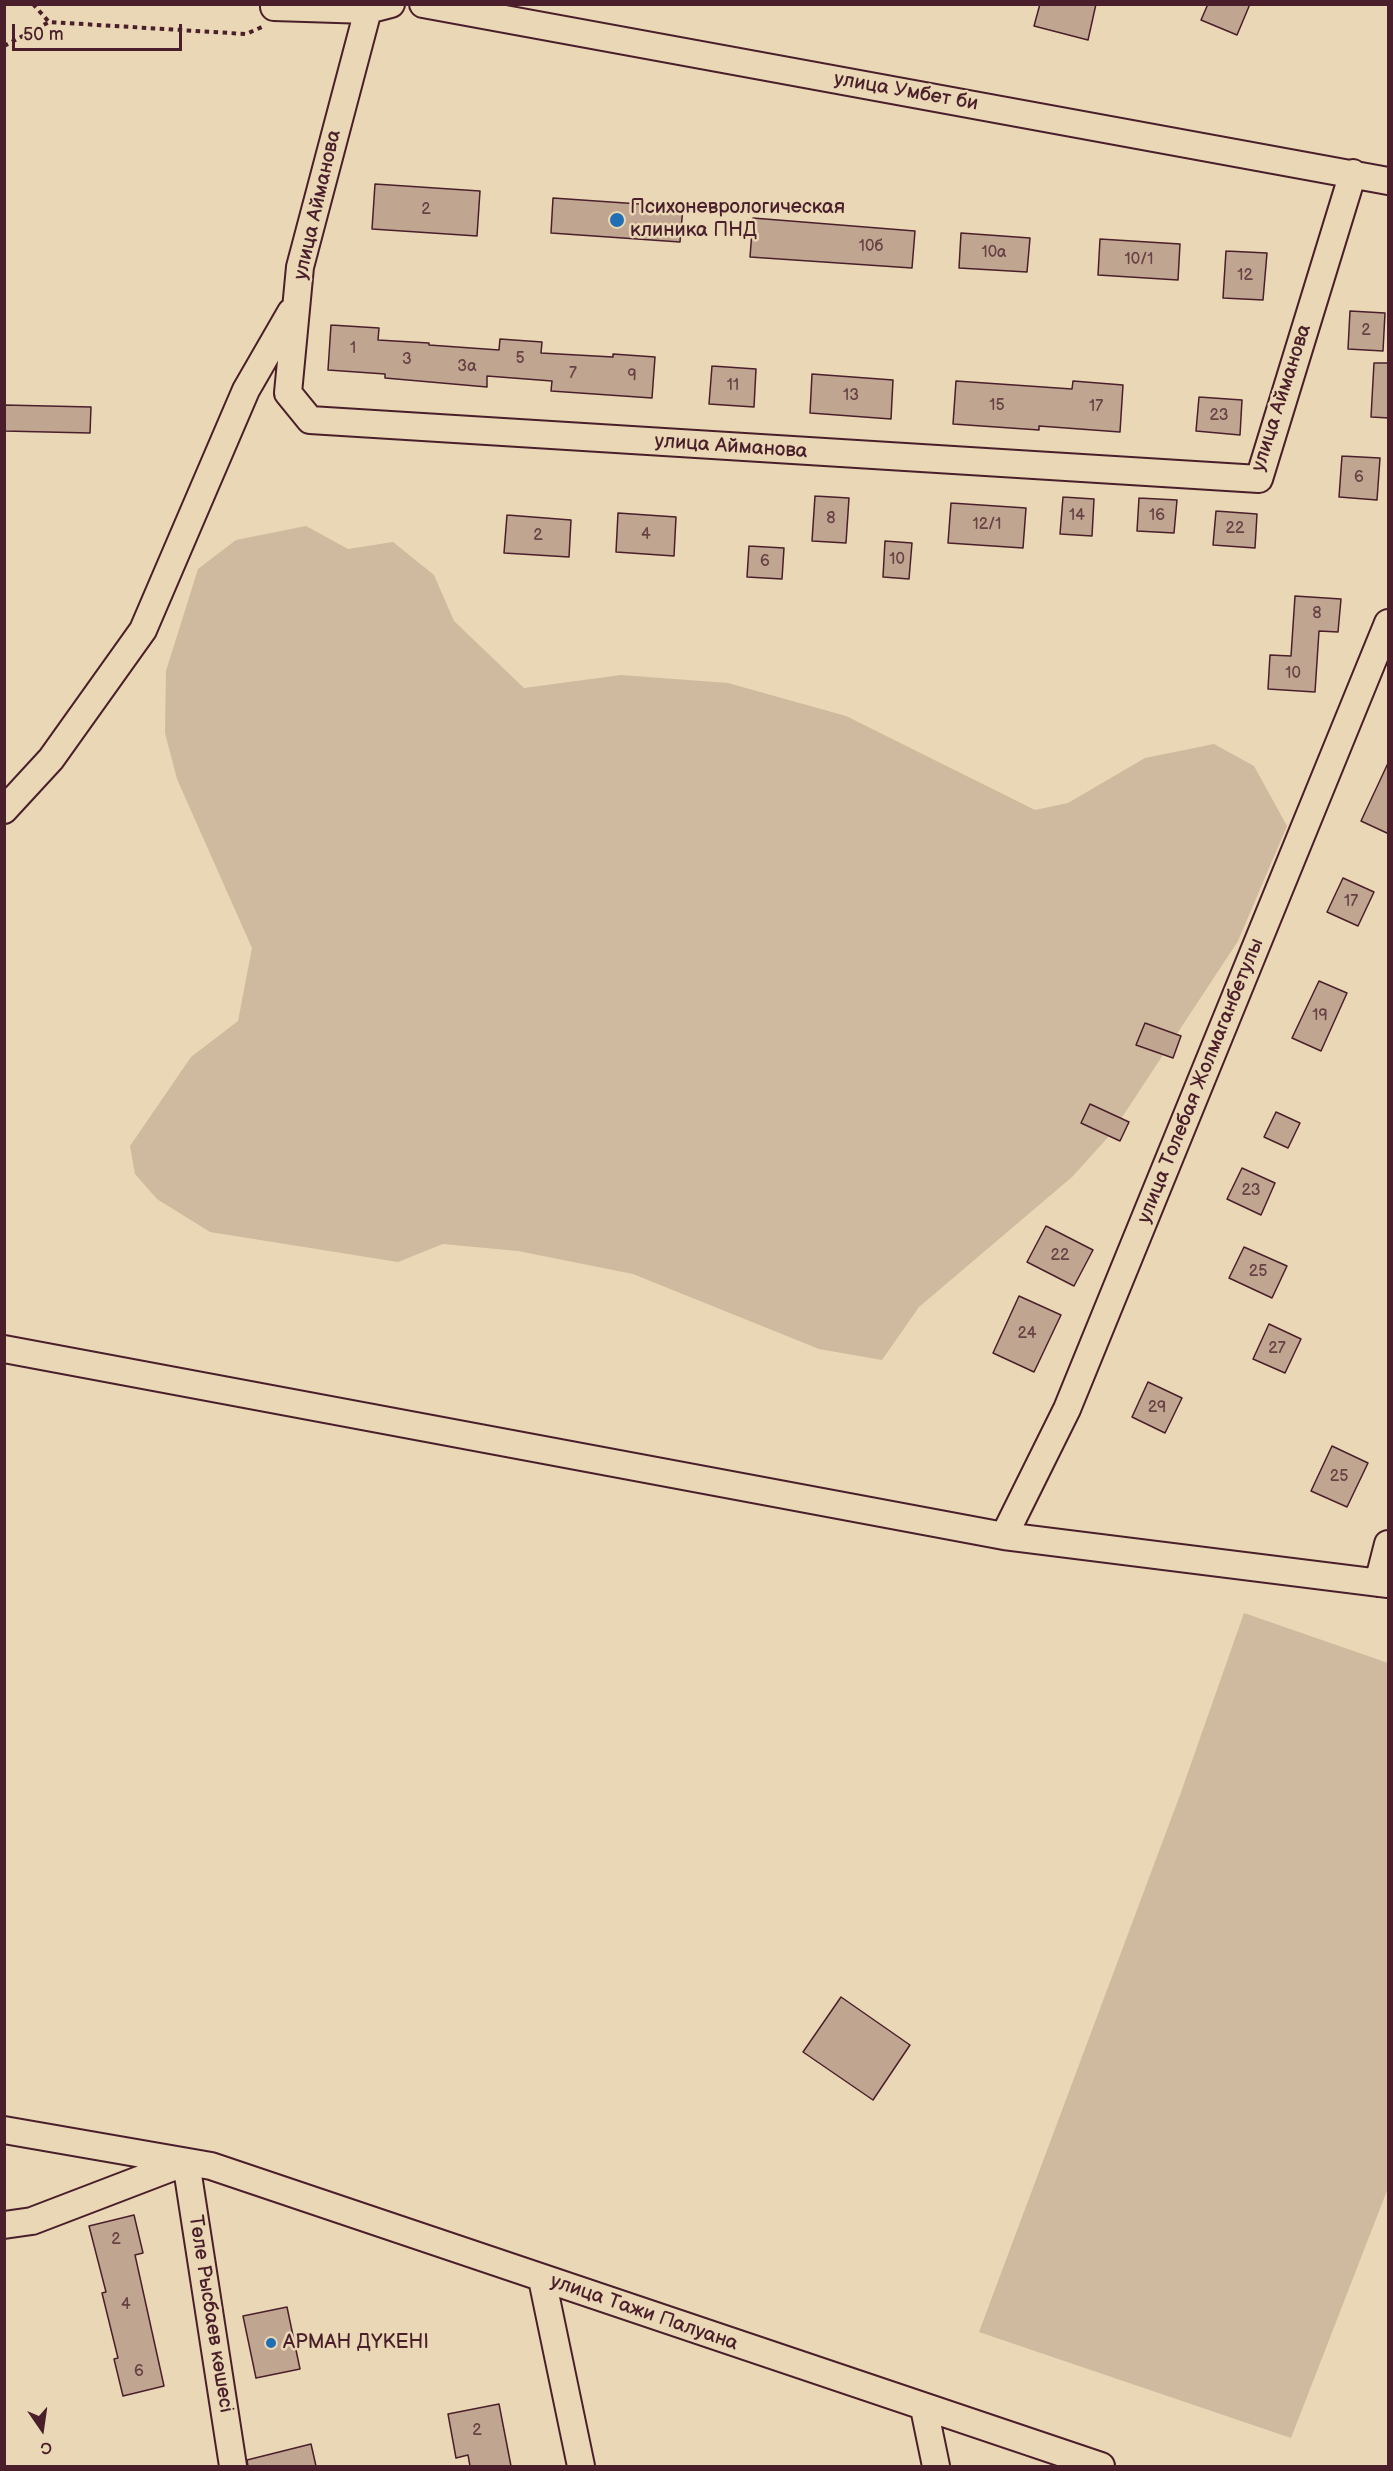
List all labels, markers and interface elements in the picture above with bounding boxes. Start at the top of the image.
scale bar [15,12,184,50]
text: 50 m [23,24,64,45]
street label: улица Умбет би [832,68,980,116]
street label: улица Айманова [289,128,347,282]
place label: Психоневрологическая клиника ПНД [630,196,845,243]
house number: 2 [421,200,431,220]
marker: Психоневрологическая клиника ПНД [608,211,626,229]
house number: 10б [859,237,883,257]
house number: 10а [981,243,1007,263]
house number: 10/1 [1124,250,1154,270]
house number: 12 [1237,266,1253,286]
street label: улица Айманова [1247,321,1317,475]
house number: 2 [1361,321,1371,341]
house number: 1 [350,339,356,359]
house number: 5 [515,349,525,369]
house number: 3 [402,350,412,370]
house number: 3а [457,357,477,377]
house number: 7 [569,364,577,384]
house number: 9 [627,366,637,386]
house number: 11 [727,376,739,396]
house number: 13 [843,386,859,406]
house number: 15 [989,396,1005,416]
house number: 17 [1089,397,1103,417]
house number: 23 [1210,406,1228,426]
street label: улица Айманова [654,430,808,464]
house number: 6 [1354,468,1364,488]
house number: 14 [1069,506,1085,526]
house number: 16 [1149,506,1165,526]
house number: 8 [826,509,836,529]
house number: 12/1 [972,515,1002,535]
house number: 22 [1226,519,1244,539]
house number: 4 [641,525,651,545]
house number: 2 [533,526,543,546]
house number: 10 [889,550,905,570]
house number: 6 [760,552,770,572]
house number: 8 [1312,604,1322,624]
house number: 10 [1285,664,1301,684]
house number: 17 [1344,892,1358,912]
street label: улица Толебая Жолмаганбетулы [1133,935,1269,1227]
house number: 19 [1312,1006,1328,1026]
house number: 23 [1242,1181,1260,1201]
house number: 22 [1051,1246,1069,1266]
house number: 25 [1249,1262,1267,1282]
house number: 24 [1018,1324,1036,1344]
house number: 27 [1268,1339,1286,1359]
house number: 29 [1148,1398,1166,1418]
house number: 25 [1330,1467,1348,1487]
street label: Төле Рысбаев көшесі [183,2213,237,2415]
house number: 2 [111,2230,121,2250]
street label: улица Тажи Палуана [547,2270,741,2356]
house number: 4 [121,2295,131,2315]
place label: АРМАН ДҮКЕНІ [283,2331,429,2355]
marker: АРМАН ДҮКЕНІ [264,2336,278,2350]
house number: 6 [134,2362,144,2382]
north arrow [12,2399,72,2459]
house number: 2 [472,2421,482,2441]
text: С [39,2437,54,2458]

